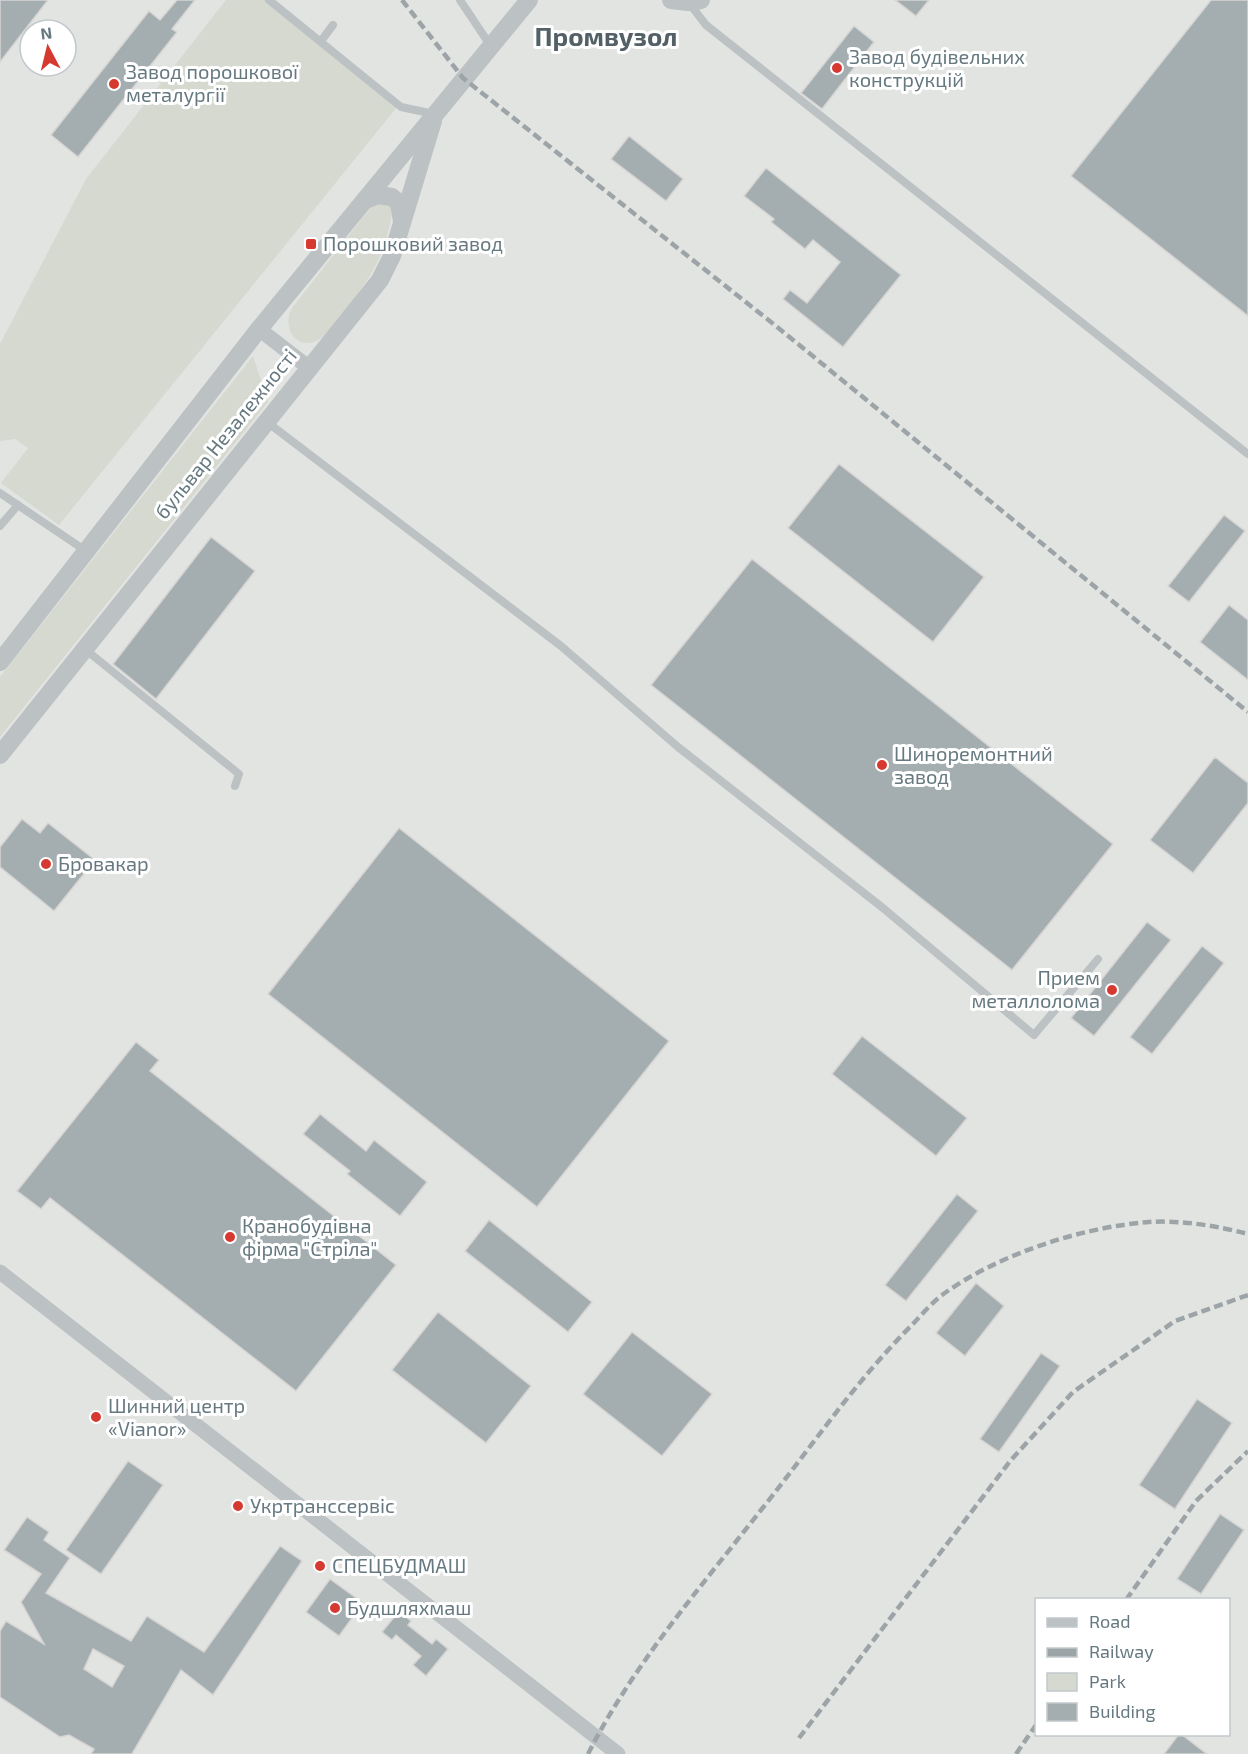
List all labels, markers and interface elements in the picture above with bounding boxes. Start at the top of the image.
north arrow [18,18,78,78]
district label: Промвузол [535,20,677,51]
text: N [39,22,53,43]
place label: Завод будівельних конструкцій [849,44,1025,92]
place label: Завод порошкової металургії [126,59,299,107]
marker: Завод будівельних конструкцій [830,61,844,75]
marker: Завод порошкової металургії [107,77,121,91]
place label: Порошковий завод [323,231,503,255]
marker: Порошковий завод [304,237,318,251]
street label: бульвар Незалежності [149,344,302,524]
place label: Шиноремонтний завод [894,741,1053,788]
marker: Шиноремонтний завод [875,758,889,772]
place label: Бровакар [58,851,149,875]
marker: Бровакар [39,857,53,871]
place label: Прием металлолома [971,965,1100,1012]
marker: Прием металлолома [1105,983,1119,997]
place label: Кранобудівна фірма "Стріла" [242,1213,377,1260]
marker: Кранобудівна фірма "Стріла" [223,1230,237,1244]
place label: Шинний центр «Vianor» [108,1393,245,1440]
marker: Шинний центр «Vianor» [89,1410,103,1424]
place label: Укртранссервіс [250,1493,395,1517]
marker: Укртранссервіс [231,1499,245,1513]
place label: СПЕЦБУДМАШ [332,1553,466,1577]
marker: СПЕЦБУДМАШ [313,1559,327,1573]
place label: Будшляхмаш [347,1595,471,1620]
legend [1035,1598,1230,1736]
marker: Будшляхмаш [328,1601,342,1615]
text: Road [1089,1610,1130,1632]
text: Railway [1089,1640,1154,1662]
text: Park [1089,1670,1126,1692]
text: Building [1089,1700,1156,1722]

